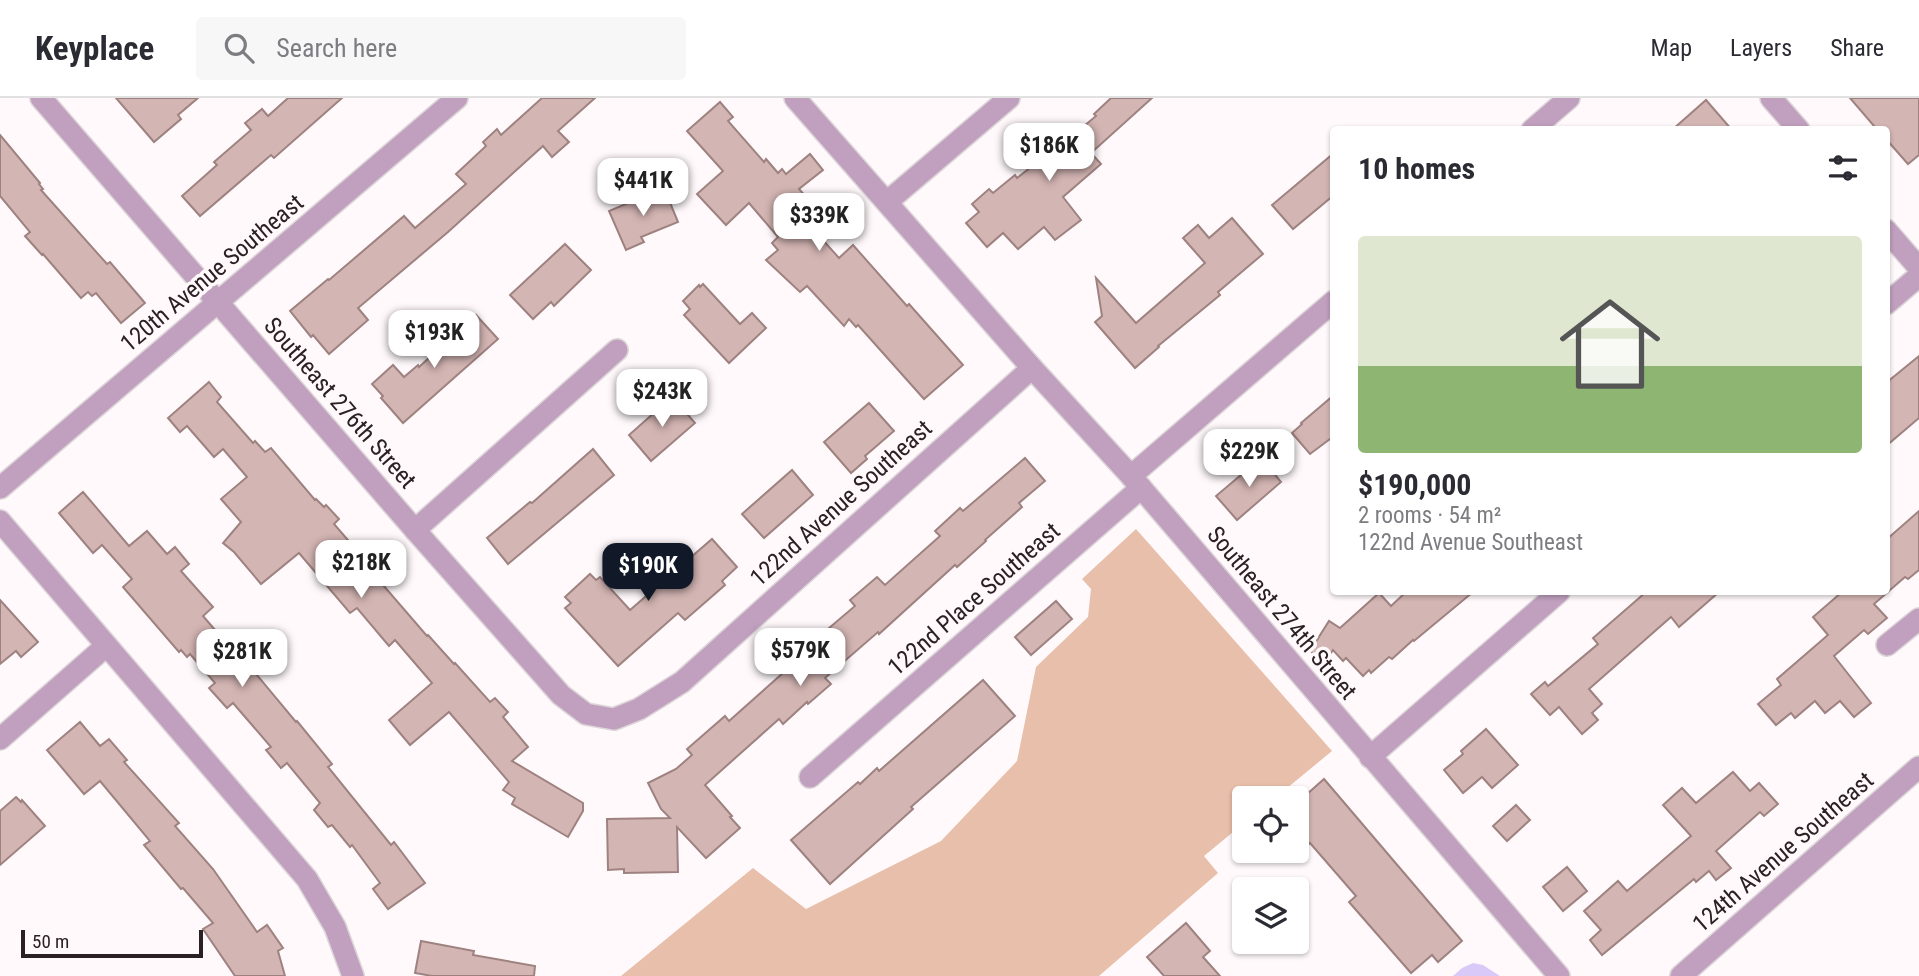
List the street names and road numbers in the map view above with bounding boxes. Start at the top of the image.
street label: 120th Avenue Southeast [115,188,309,358]
street label: Southeast 276th Street [258,312,422,494]
street label: 122nd Avenue Southeast [744,414,938,592]
street label: 122nd Place Southeast [882,517,1066,681]
street label: Southeast 274th Street [1202,521,1362,705]
street label: 124th Avenue Southeast [1687,766,1879,938]

